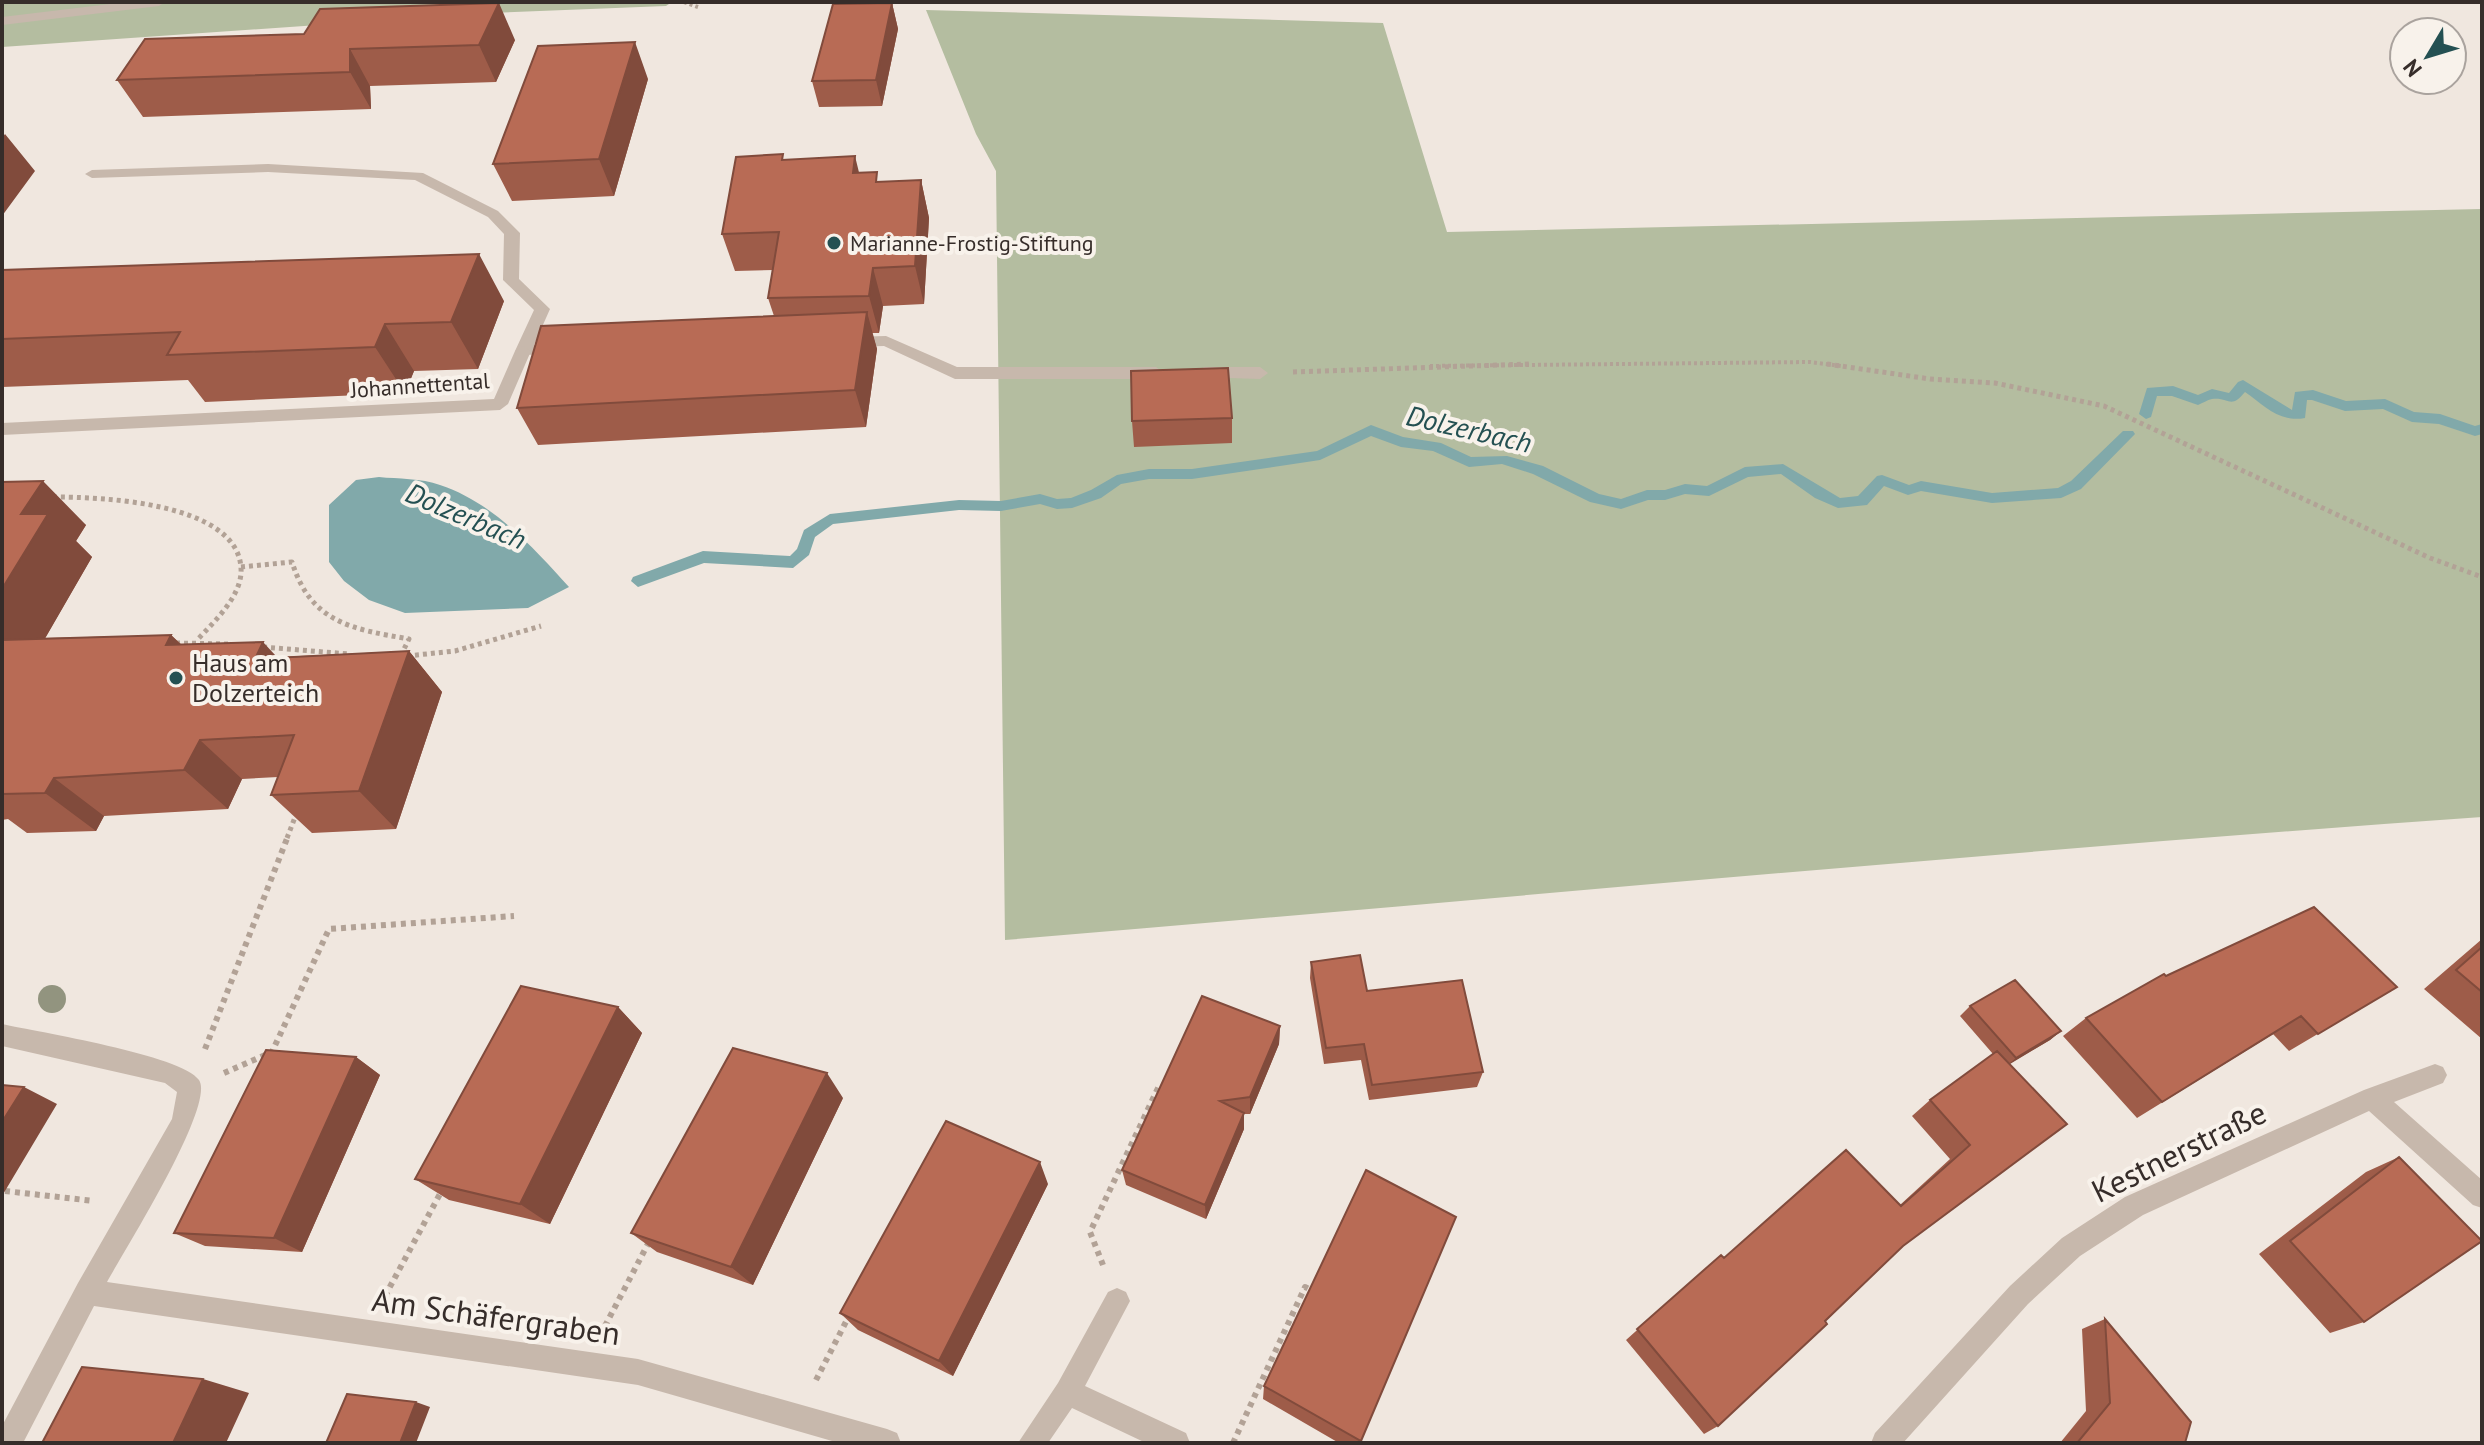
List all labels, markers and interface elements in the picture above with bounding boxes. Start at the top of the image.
north arrow [2388,16,2468,96]
text: N [2397,54,2428,83]
place label: Marianne-Frostig-Stiftung [850,229,1094,257]
marker: Marianne-Frostig-Stiftung [825,234,843,252]
street label: Johannettental [349,366,491,404]
water label: Dolzerbach [1403,396,1535,461]
water label: Dolzerbach [400,474,532,557]
place label: Haus am Dolzerteich [192,646,319,709]
marker: Haus am Dolzerteich [167,669,185,687]
street label: Kestnerstraße [2084,1091,2273,1212]
street label: Am Schäfergraben [369,1278,623,1354]

